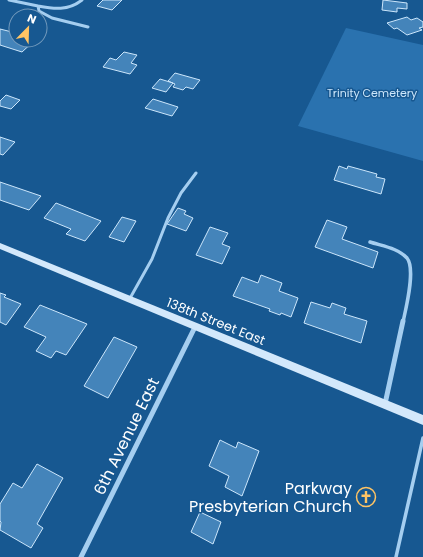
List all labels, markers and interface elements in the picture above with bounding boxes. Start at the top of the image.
north arrow [8,8,48,48]
text: N [25,10,39,28]
park label: Trinity Cemetery [327,85,418,101]
street label: 138th Street East [164,293,268,350]
street label: 6th Avenue East [88,373,165,499]
place label: Parkway Presbyterian Church [189,477,352,518]
church icon: Parkway Presbyterian Church [355,486,377,508]

